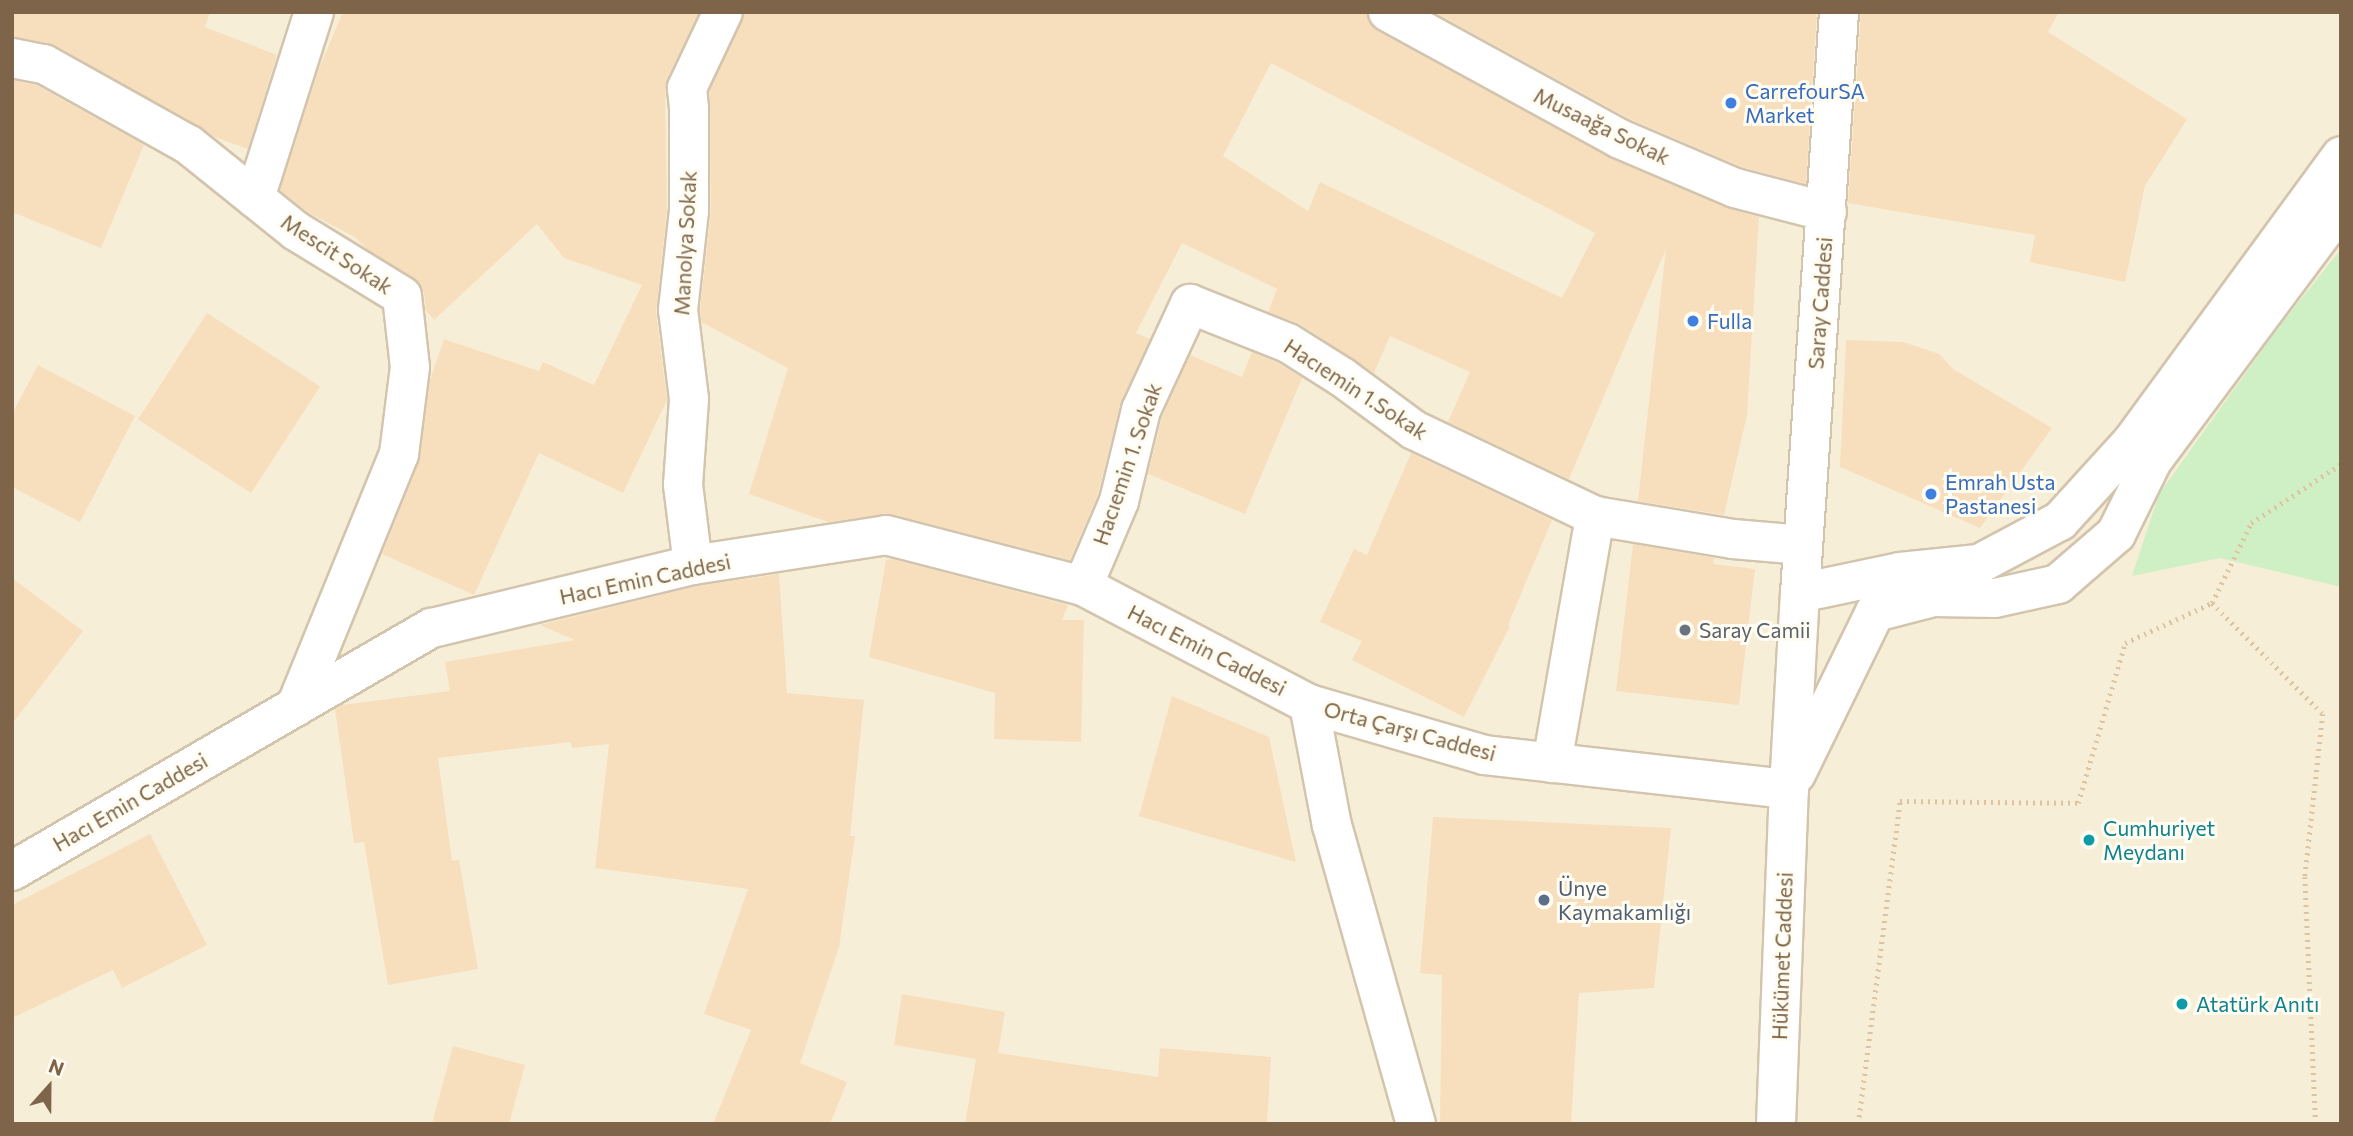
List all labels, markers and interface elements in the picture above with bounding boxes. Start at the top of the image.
place label: CarrefourSA Market [1745,78,1865,128]
street label: Musaağa Sokak [1530,82,1674,170]
marker: CarrefourSA Market [1723,95,1739,111]
street label: Manolya Sokak [669,170,701,316]
street label: Mescit Sokak [277,209,397,299]
street label: Saray Caddesi [1803,236,1837,370]
place label: Fulla [1707,308,1752,334]
marker: Fulla [1685,313,1701,329]
street label: Hacıemin 1.Sokak [1280,333,1432,445]
street label: Hacıemin 1. Sokak [1087,380,1167,548]
place label: Emrah Usta Pastanesi [1945,469,2055,519]
marker: Emrah Usta Pastanesi [1923,486,1939,502]
street label: Hacı Emin Caddesi [557,549,733,609]
street label: Hacı Emin Caddesi [1124,599,1290,701]
place label: Saray Camii [1699,617,1811,643]
marker: Saray Camii [1677,622,1693,638]
street label: Orta Çarşı Caddesi [1321,696,1499,766]
street label: Hacı Emin Caddesi [48,747,212,857]
place label: Cumhuriyet Meydanı [2103,815,2215,865]
marker: Cumhuriyet Meydanı [2081,832,2097,848]
street label: Hükümet Caddesi [1766,872,1798,1040]
place label: Ünye Kaymakamlığı [1558,875,1691,925]
marker: Ünye Kaymakamlığı [1536,892,1552,908]
place label: Atatürk Anıtı [2196,991,2319,1017]
marker: Atatürk Anıtı [2174,996,2190,1012]
north arrow [14,1052,84,1122]
text: N [46,1054,67,1080]

